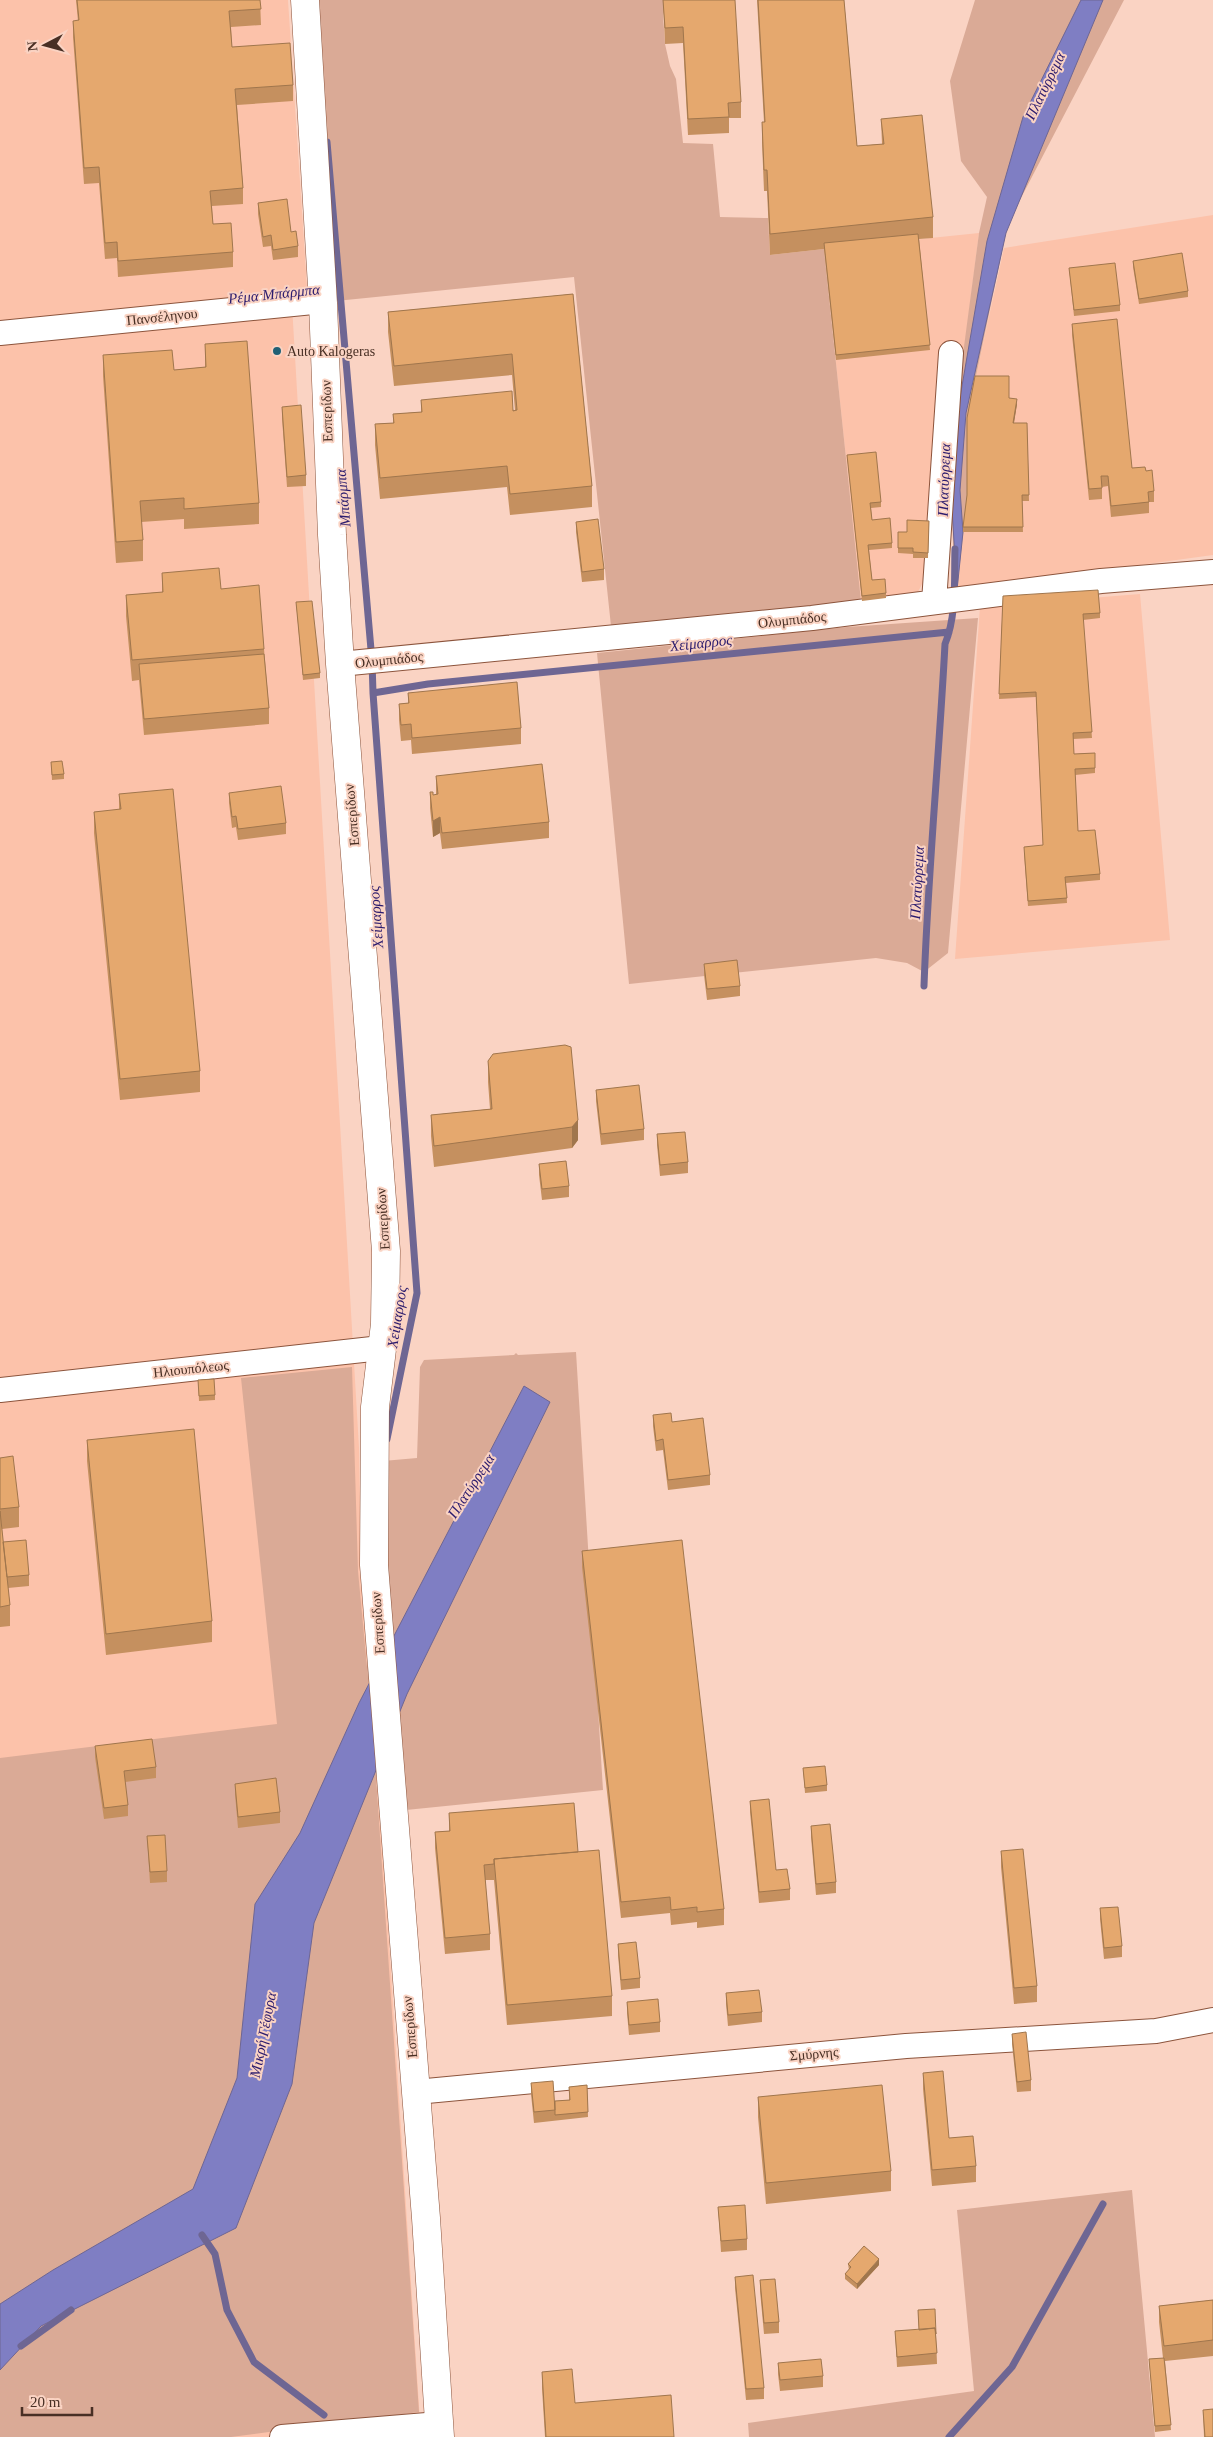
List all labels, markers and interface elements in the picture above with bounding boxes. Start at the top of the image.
north arrow [20,20,70,70]
text: N [25,40,41,52]
water label: Πλατύρρεμα [1021,49,1069,123]
water label: Ρέμα Μπάρμπα [226,281,322,307]
street label: Πανσέληνου [126,306,198,328]
place label: Auto Kalogeras [287,344,375,359]
marker: Auto Kalogeras [271,345,283,357]
street label: Εσπερίδων [318,380,336,442]
water label: Πλατύρρεμα [935,442,953,518]
water label: Μπάρμπα [332,467,354,529]
street label: Ολυμπιάδος [757,609,827,631]
water label: Χείμαρρος [668,632,734,654]
street label: Ολυμπιάδος [354,649,424,671]
street label: Εσπερίδων [342,783,362,847]
water label: Πλατύρρεμα [907,845,927,921]
water label: Χείμαρρος [366,884,386,950]
street label: Εσπερίδων [373,1188,393,1250]
water label: Χείμαρρος [384,1284,410,1350]
street label: Ηλιουπόλεως [152,1358,230,1380]
water label: Πλατύρρεμα [444,1450,498,1522]
street label: Εσπερίδων [368,1592,388,1654]
water label: Μικρή Γέφυρα [247,1990,279,2080]
street label: Εσπερίδων [400,1995,420,2059]
street label: Σμύρνης [789,2044,839,2064]
scale bar [22,2384,92,2416]
text: 20 m [30,2394,61,2410]

